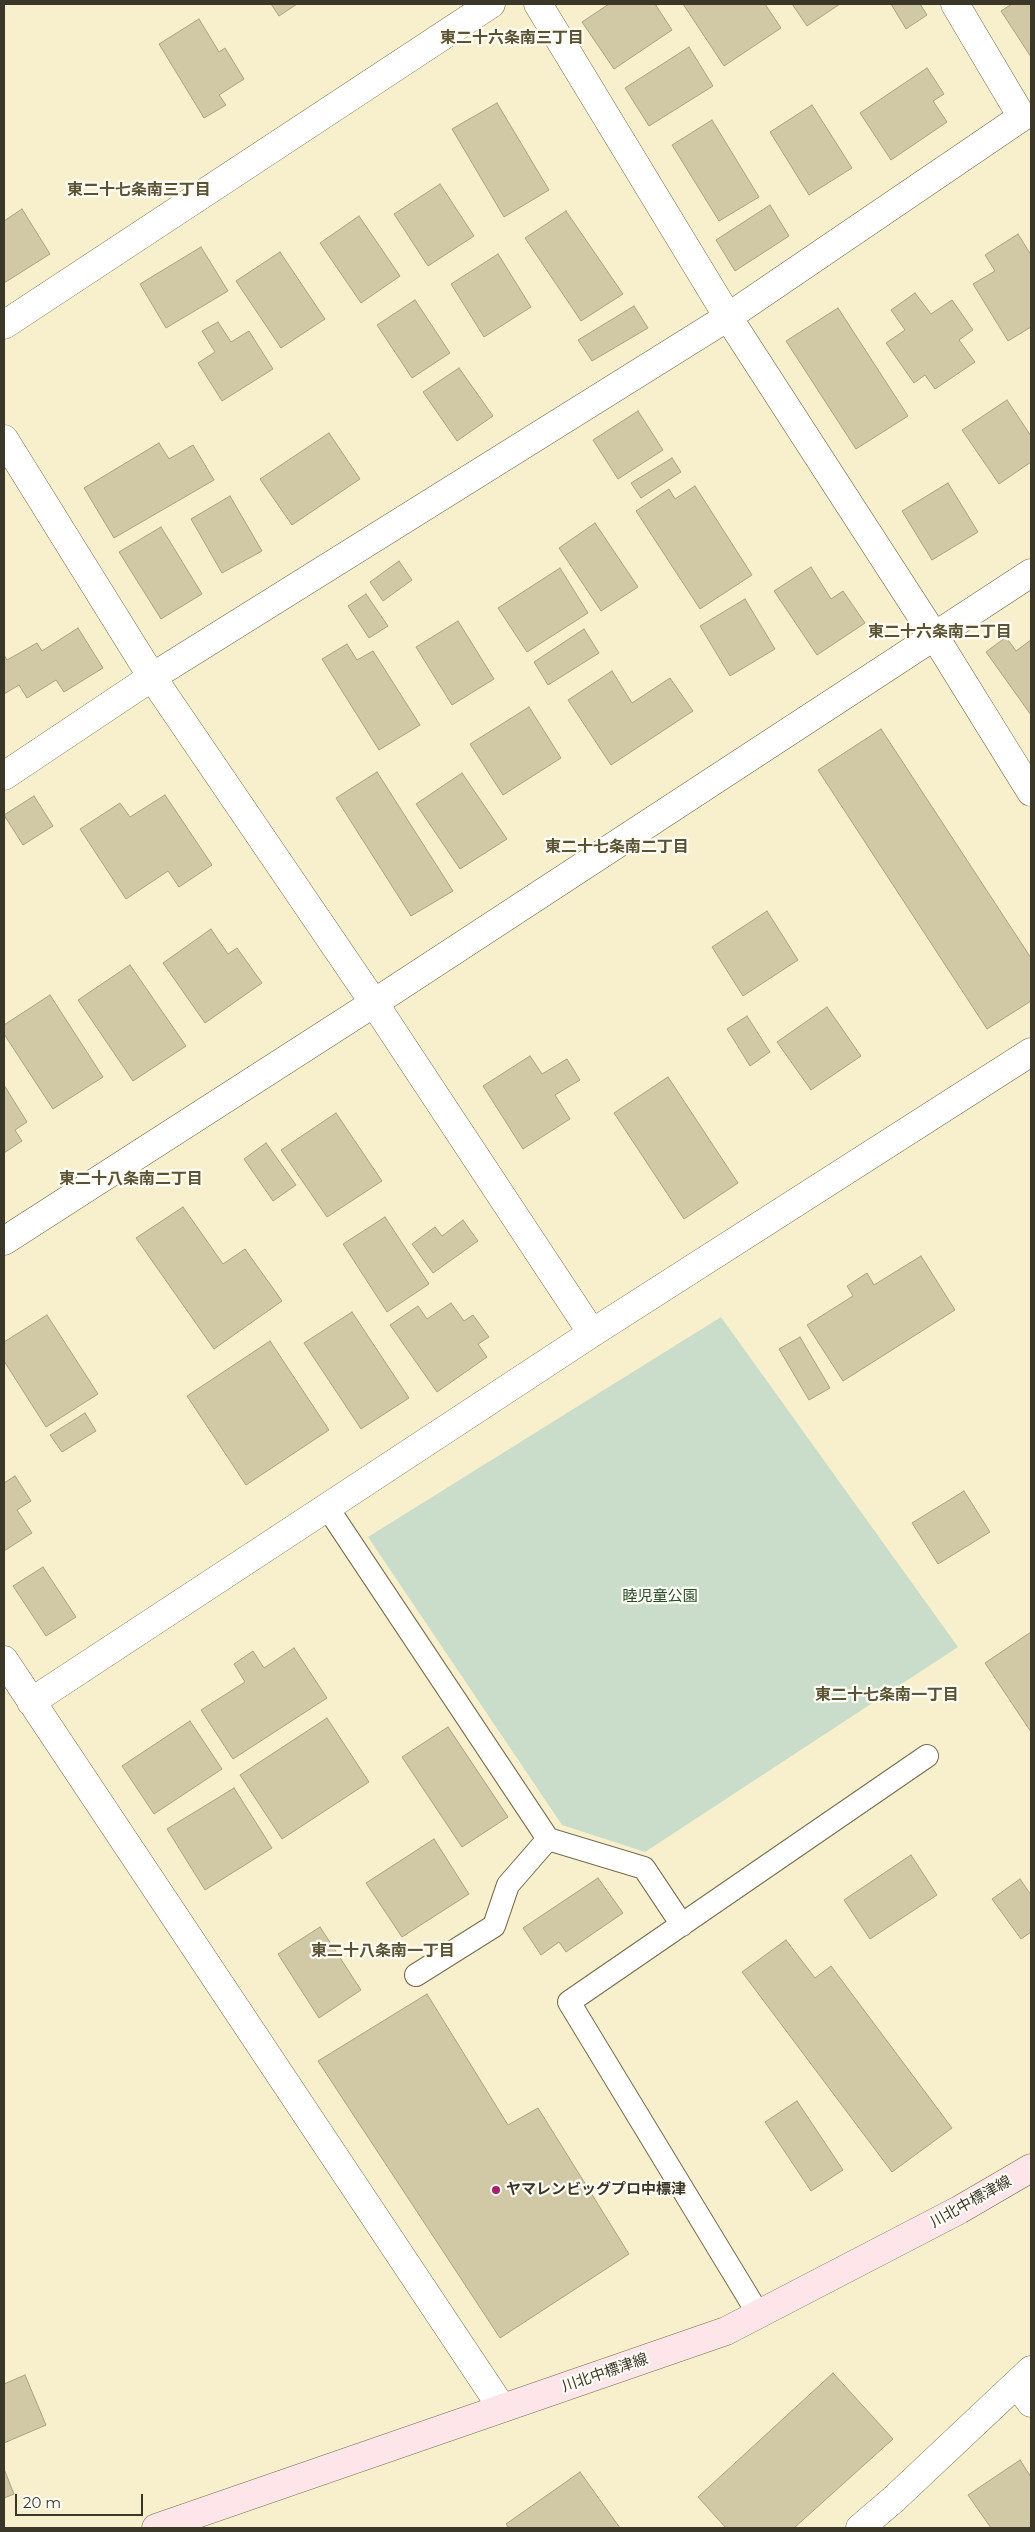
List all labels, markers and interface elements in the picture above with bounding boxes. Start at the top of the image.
district label: 東二十六条南三丁目 [440,28,584,48]
district label: 東二十七条南三丁目 [67,180,211,200]
district label: 東二十六条南二丁目 [868,622,1012,642]
district label: 東二十七条南二丁目 [545,837,689,857]
district label: 東二十八条南二丁目 [59,1169,203,1189]
park label: 睦児童公園 [623,1588,697,1606]
district label: 東二十七条南一丁目 [815,1685,959,1705]
district label: 東二十八条南一丁目 [311,1941,455,1961]
street label: 川北中標津線 [927,2172,1015,2232]
place label: ヤマレンビッグプロ中標津 [506,2181,686,2199]
marker: ヤマレンビッグプロ中標津 [490,2184,502,2196]
street label: 川北中標津線 [560,2350,650,2396]
scale bar [18,2484,145,2516]
text: 20 m [23,2493,61,2512]

